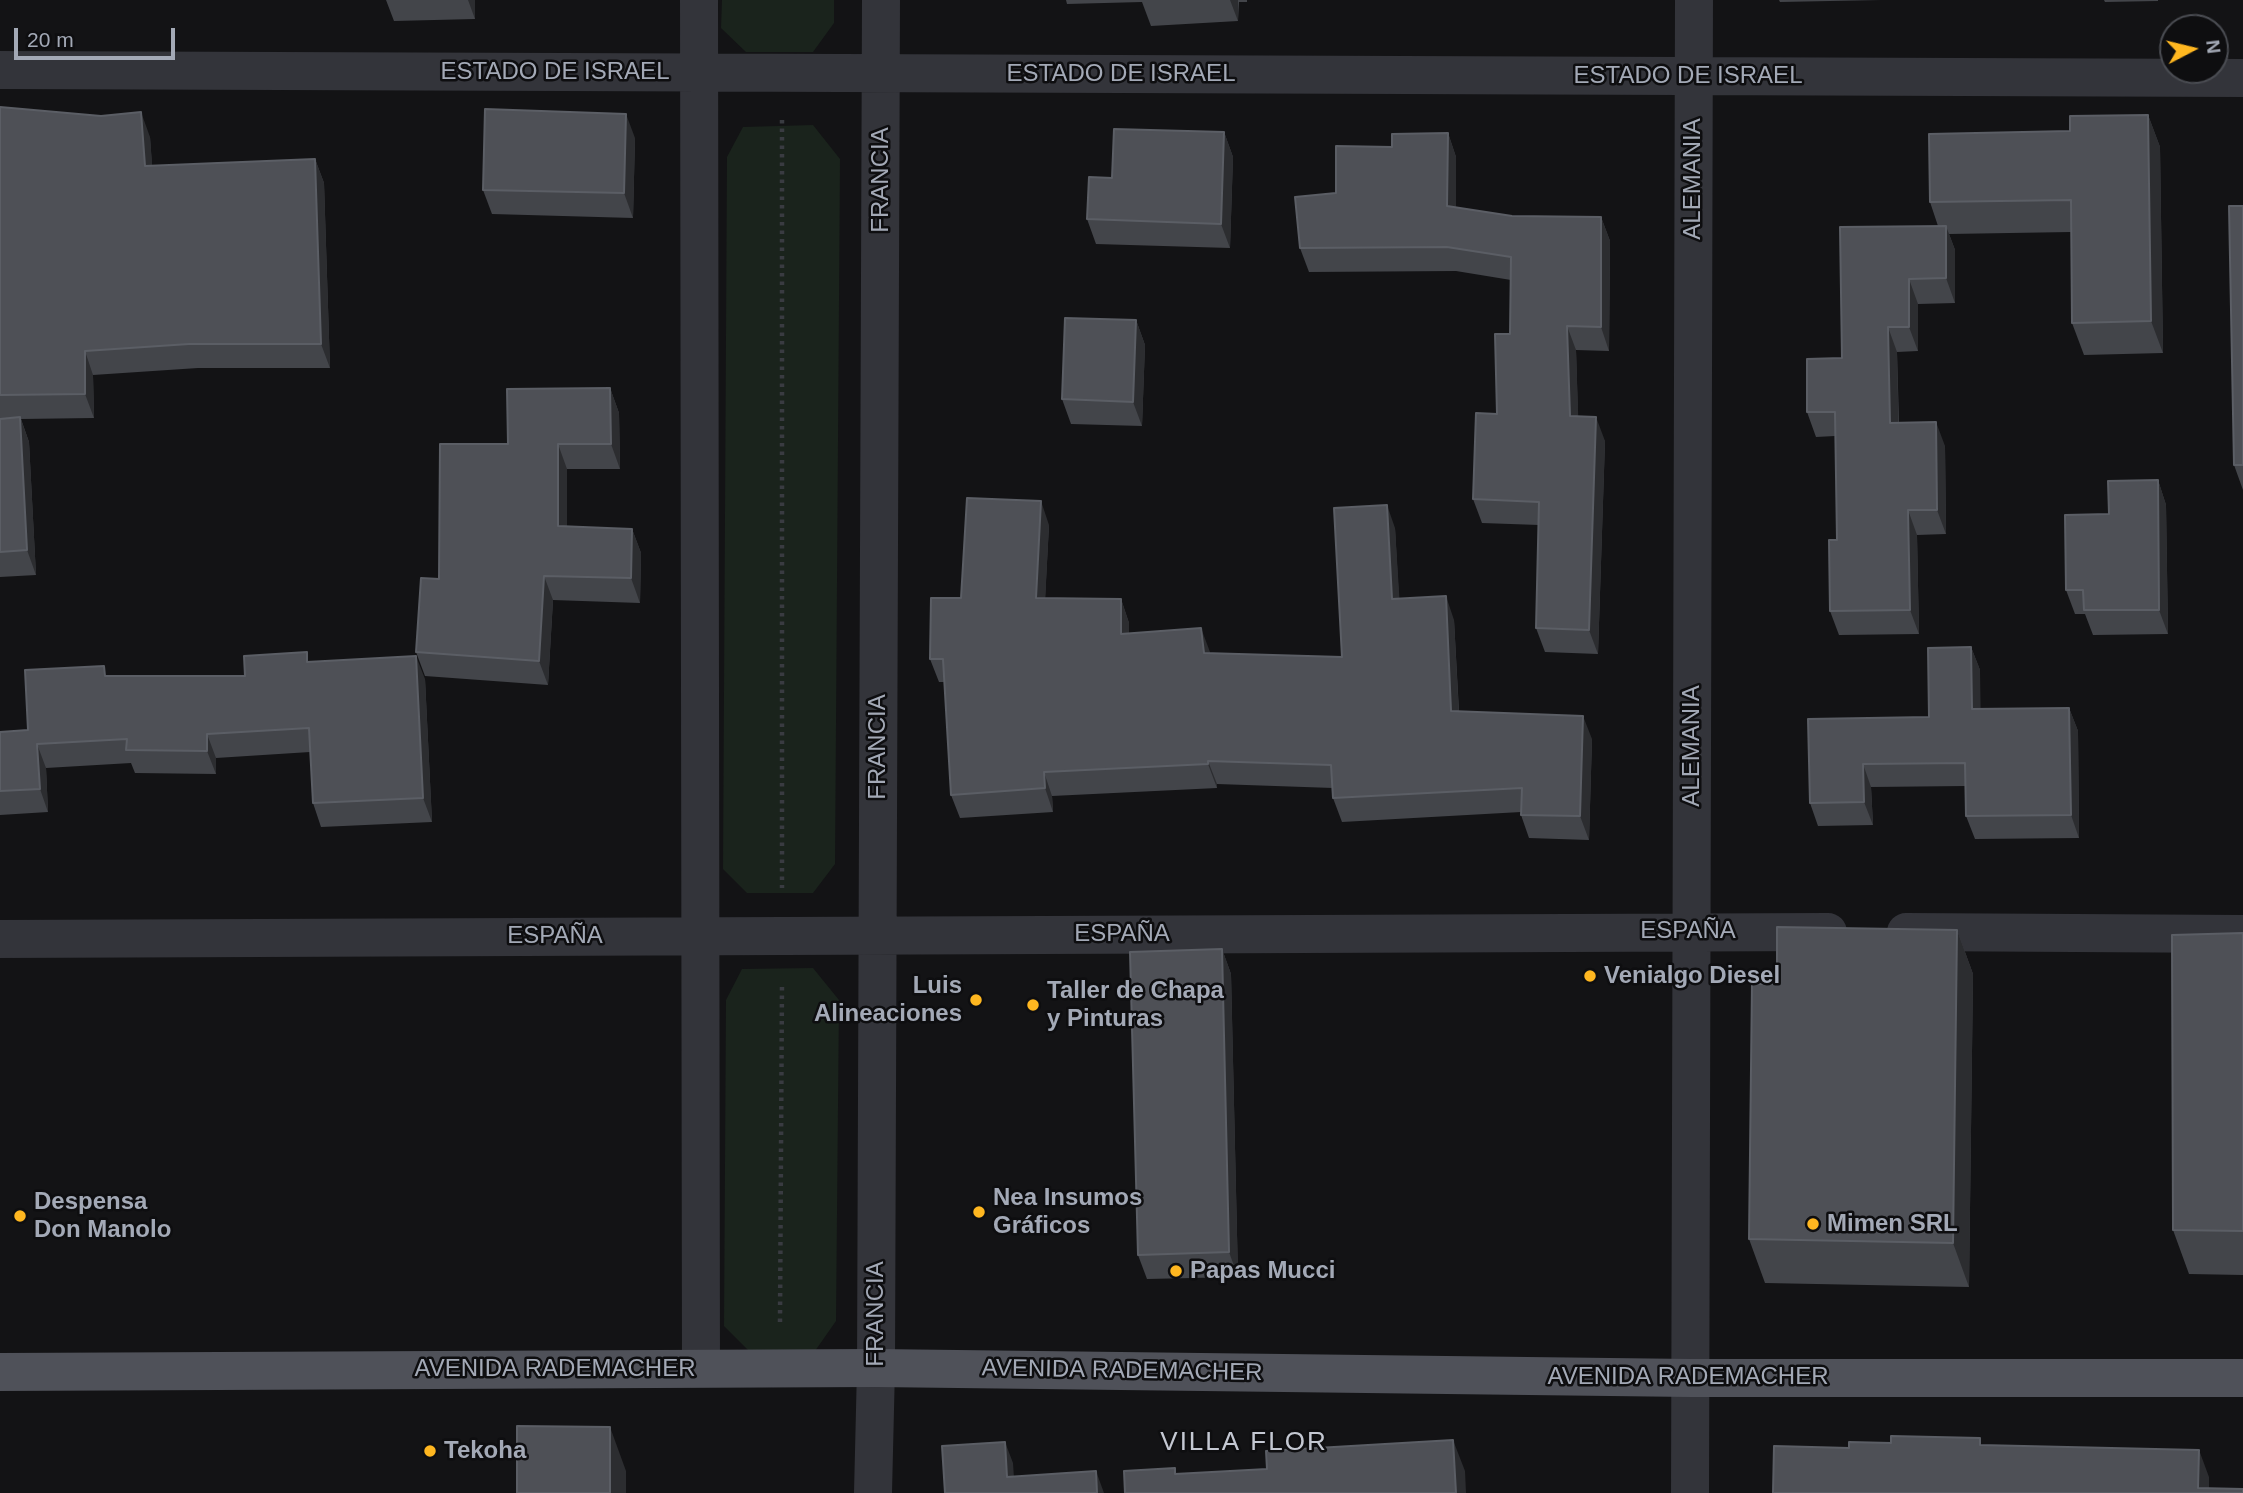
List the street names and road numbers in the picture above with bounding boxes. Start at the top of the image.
street label: ESTADO DE ISRAEL [441,58,669,86]
street label: ESTADO DE ISRAEL [1007,60,1235,88]
street label: ESTADO DE ISRAEL [1574,62,1802,90]
street label: ALEMANIA [1679,118,1707,240]
street label: FRANCIA [867,127,895,233]
street label: ALEMANIA [1678,685,1706,807]
street label: FRANCIA [864,694,892,800]
street label: ESPAÑA [1640,917,1736,945]
street label: ESPAÑA [1074,920,1170,948]
street label: ESPAÑA [507,922,603,950]
street label: FRANCIA [862,1261,890,1367]
street label: AVENIDA RADEMACHER [981,1354,1263,1388]
street label: AVENIDA RADEMACHER [415,1355,695,1383]
street label: AVENIDA RADEMACHER [1548,1363,1828,1391]

